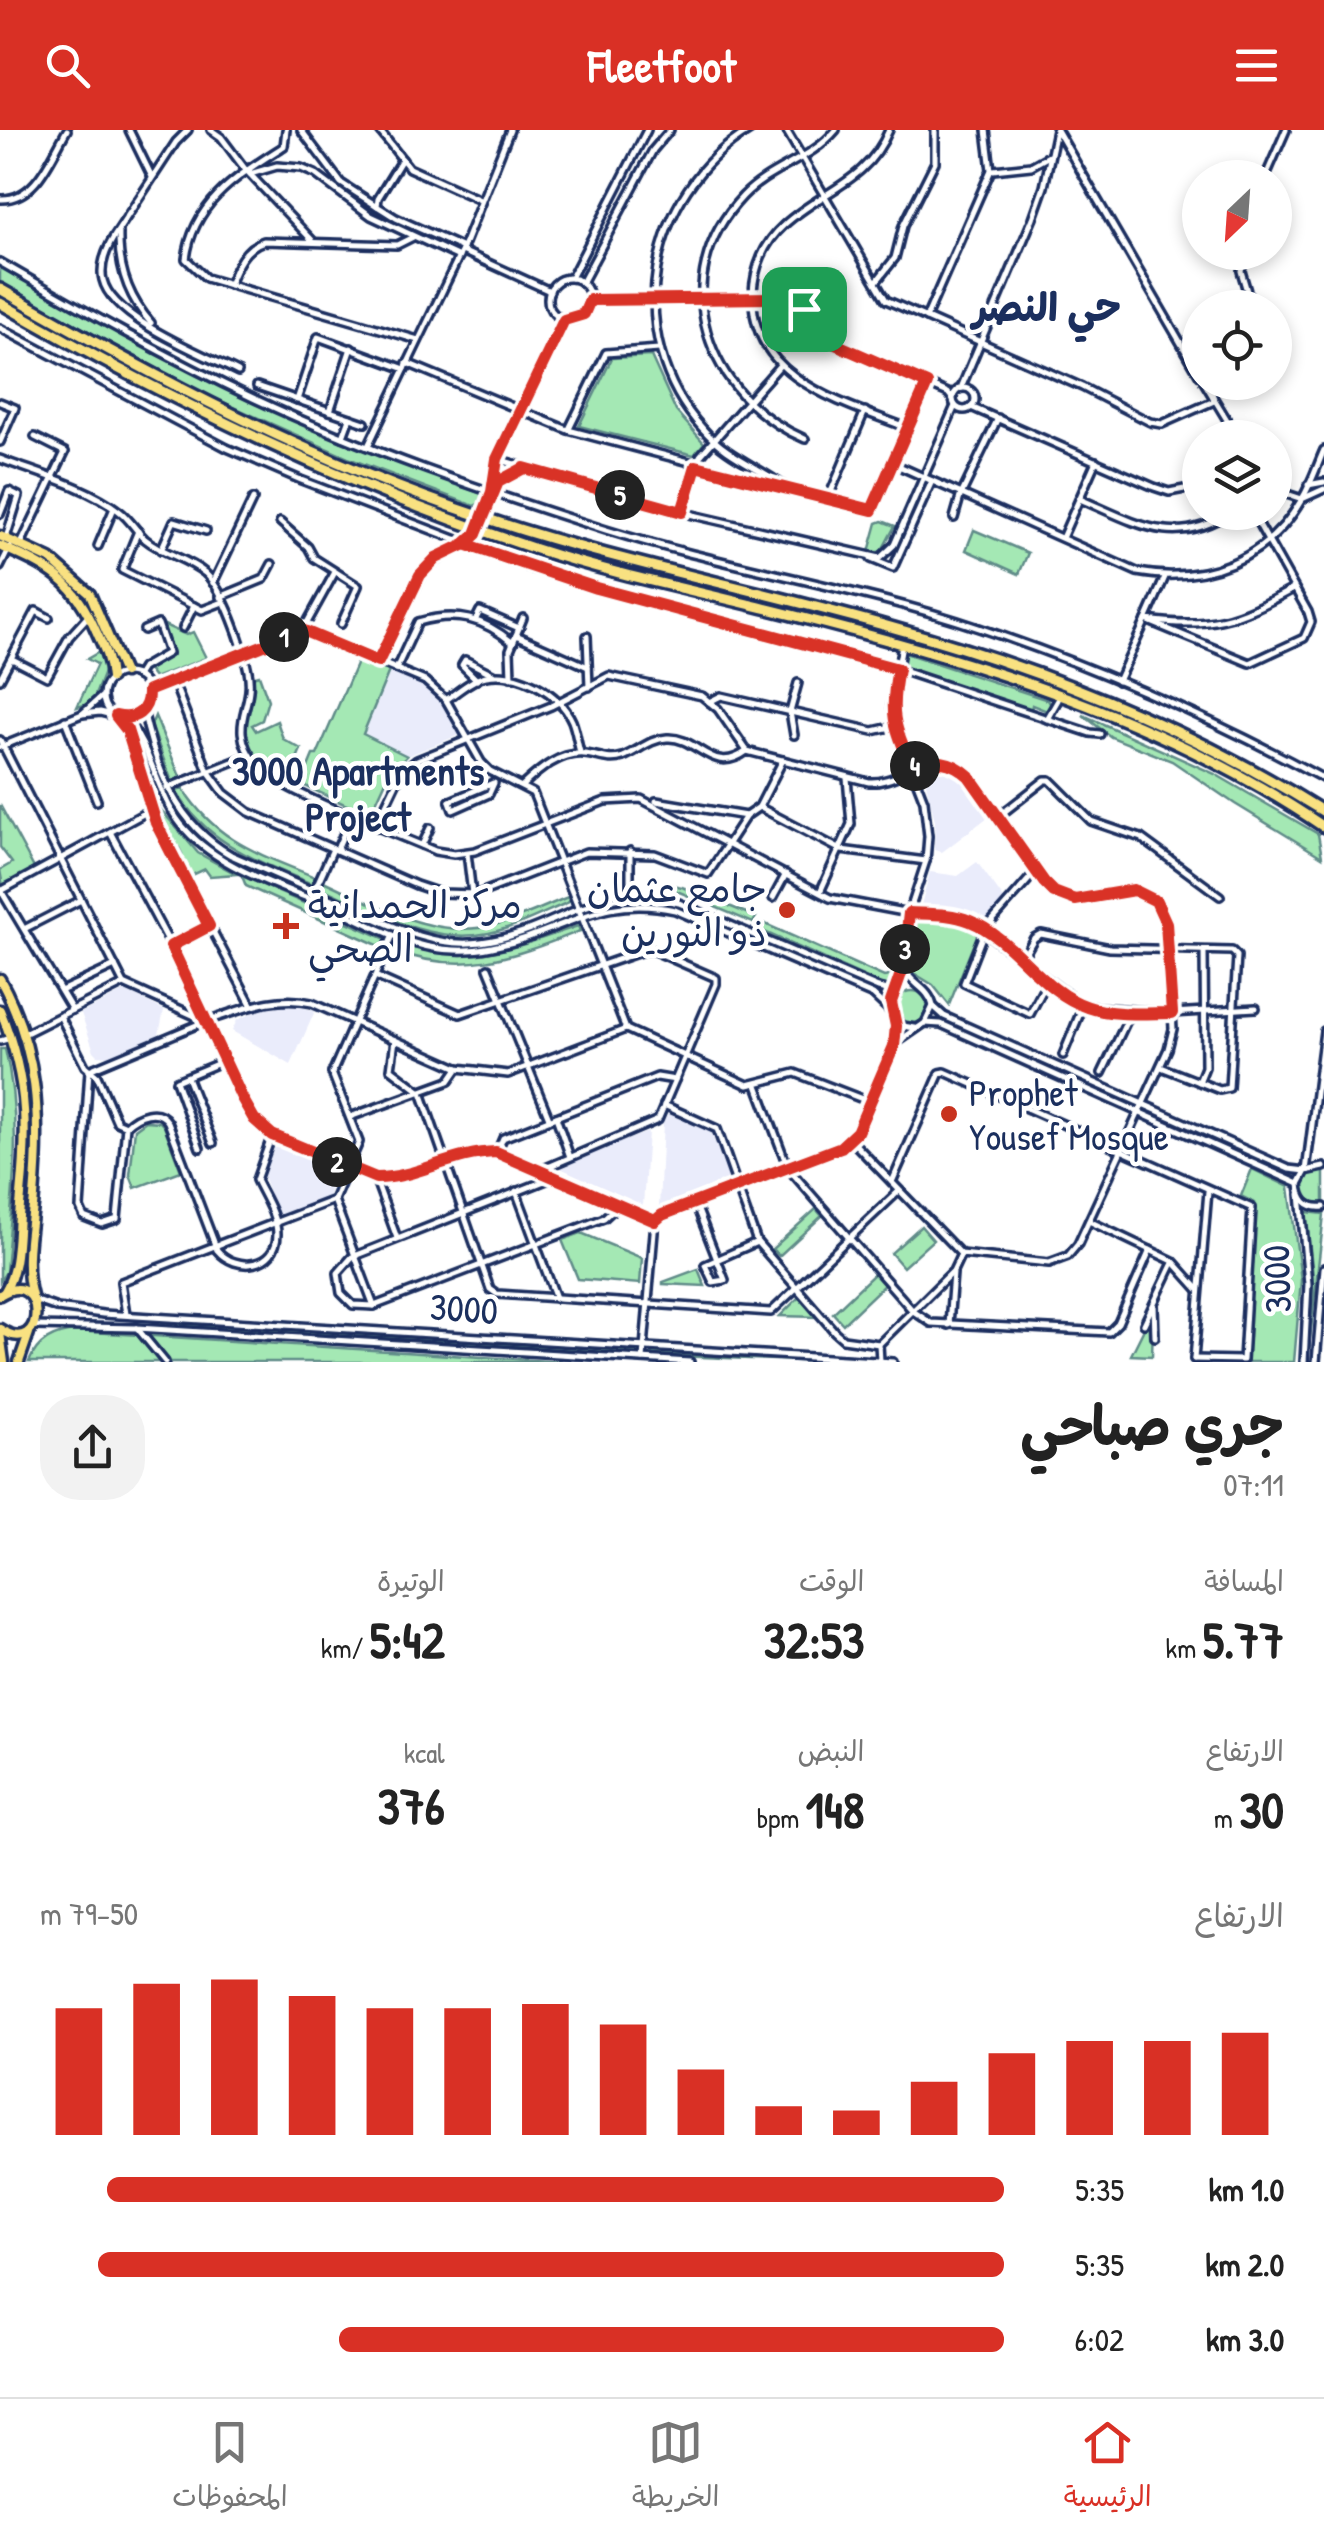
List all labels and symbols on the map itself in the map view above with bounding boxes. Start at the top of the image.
north arrow [1182,160,1292,270]
pin [762,267,847,352]
district label: حي النصر [969,279,1121,343]
pin: 5 [595,470,645,520]
pin: 1 [259,612,309,662]
pin: 4 [890,741,940,791]
district label: 3000 Apartments Project [232,743,484,843]
place label: جامع عثمان ذو النورين [587,862,767,958]
place label: مركز الحمدانية الصحي [308,878,522,982]
marker: جامع عثمان ذو النورين [776,899,798,921]
marker: مركز الحمدانية الصحي [273,913,299,939]
pin: 3 [880,924,930,974]
place label: Prophet Yousef Mosque [969,1066,1169,1162]
marker: Prophet Yousef Mosque [938,1103,960,1125]
pin: 2 [312,1137,362,1187]
street label: 3000 [1249,1244,1303,1314]
street label: 3000 [428,1280,500,1336]

